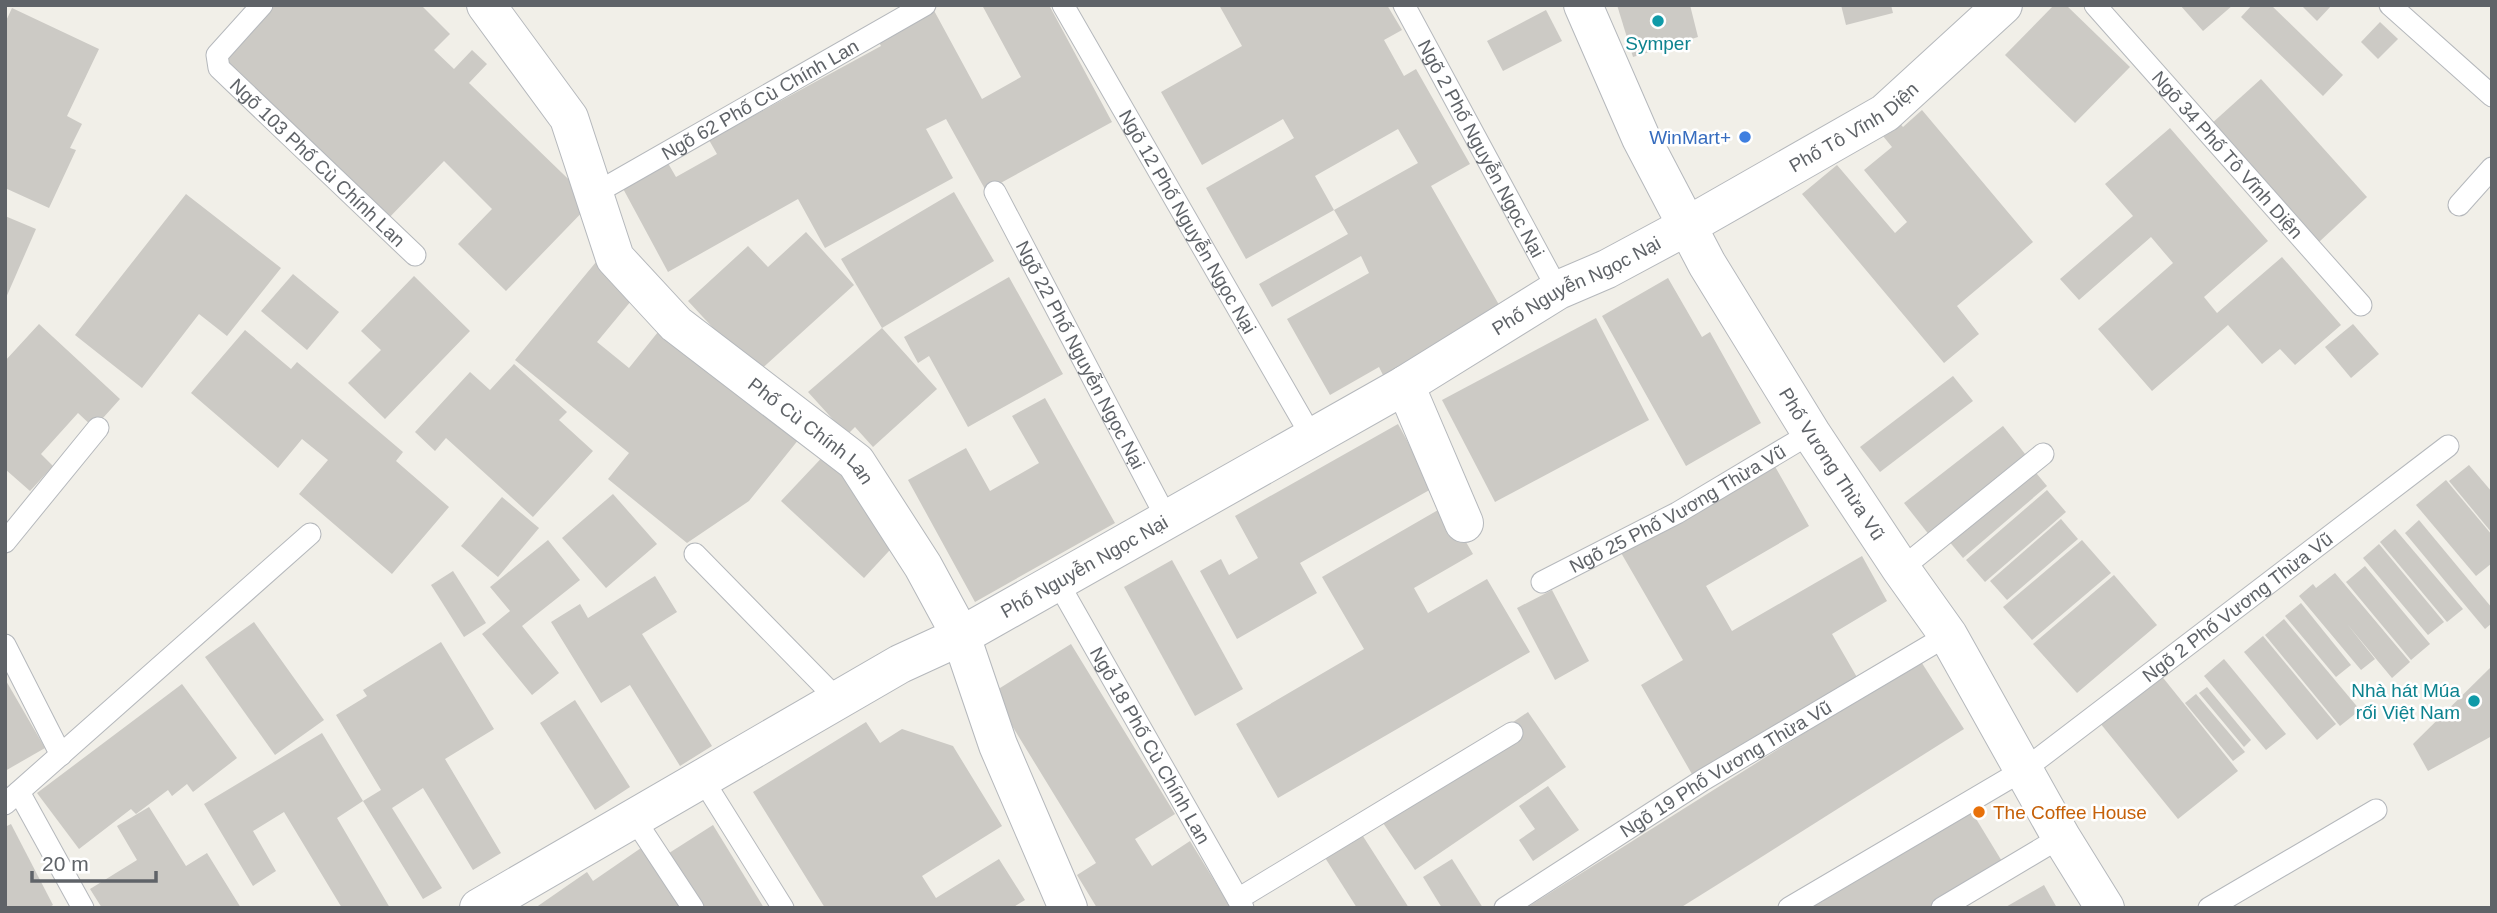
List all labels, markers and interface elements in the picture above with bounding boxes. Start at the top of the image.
marker: Symper [1650,13,1666,29]
place label: Symper [1625,33,1691,54]
street label: Ngõ 62 Phố Cù Chính Lan [658,35,862,164]
street label: Ngõ 2 Phố Nguyễn Ngọc Nại [1414,36,1549,261]
street label: Ngõ 34 Phố Tô Vĩnh Diện [2148,67,2307,243]
street label: Ngõ 103 Phố Cù Chính Lan [226,74,410,251]
street label: Phố Tô Vĩnh Diện [1785,78,1922,176]
street label: Ngõ 12 Phố Nguyễn Ngọc Nại [1115,106,1261,337]
place label: WinMart+ [1649,127,1731,148]
marker: WinMart+ [1737,129,1753,145]
street label: Phố Nguyễn Ngọc Nại [1488,232,1664,339]
street label: Ngõ 22 Phố Nguyễn Ngọc Nại [1012,237,1149,472]
street label: Phố Cù Chính Lan [744,373,878,488]
street label: Phố Vương Thừa Vũ [1775,384,1889,544]
street label: Ngõ 25 Phố Vương Thừa Vũ [1566,440,1789,577]
street label: Phố Nguyễn Ngọc Nại [997,511,1171,622]
street label: Ngõ 2 Phố Vương Thừa Vũ [2138,528,2336,686]
street label: Ngõ 18 Phố Cù Chính Lan [1086,643,1215,847]
place label: Nhà hát Múa rối Việt Nam [2351,680,2460,723]
marker: Nhà hát Múa rối Việt Nam [2466,693,2482,709]
street label: Ngõ 19 Phố Vương Thừa Vũ [1616,696,1835,841]
place label: The Coffee House [1993,802,2147,823]
marker: The Coffee House [1971,804,1987,820]
scale bar [32,839,156,883]
text: 20 m [42,852,89,875]

